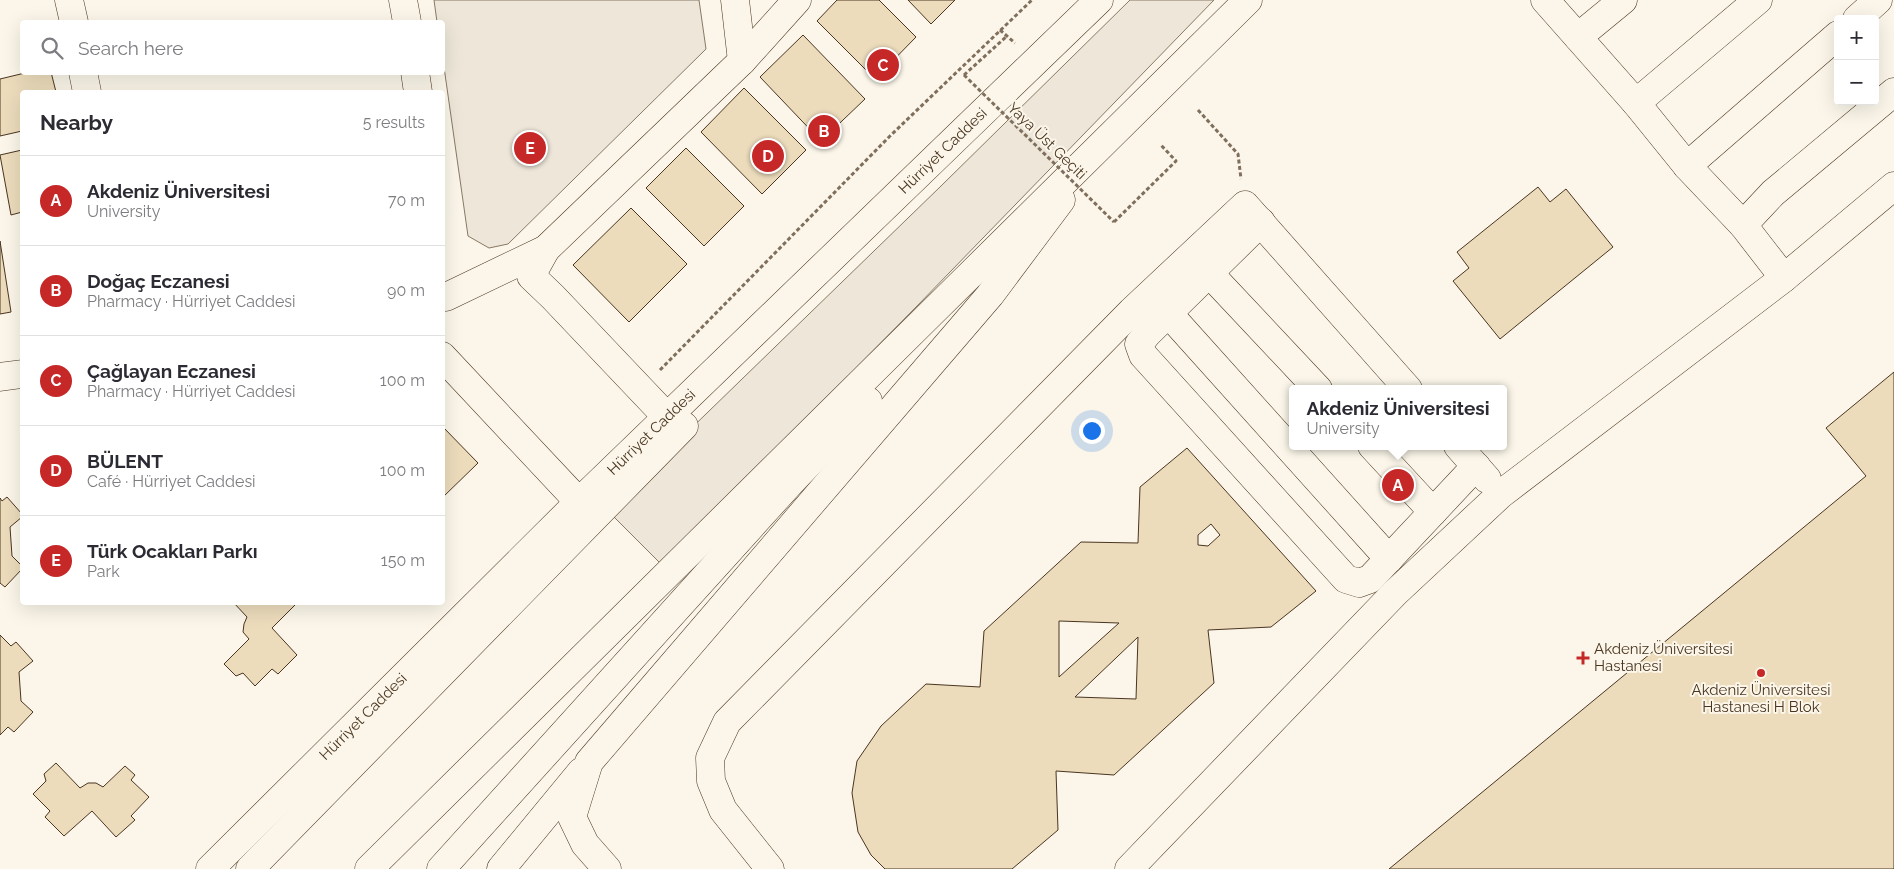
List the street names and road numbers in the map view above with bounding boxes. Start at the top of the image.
street label: Yaya Üst Geçiti [1004,98,1091,183]
street label: Hürriyet Caddesi [895,104,991,198]
street label: Hürriyet Caddesi [603,385,699,479]
street label: Hürriyet Caddesi [316,669,411,764]

